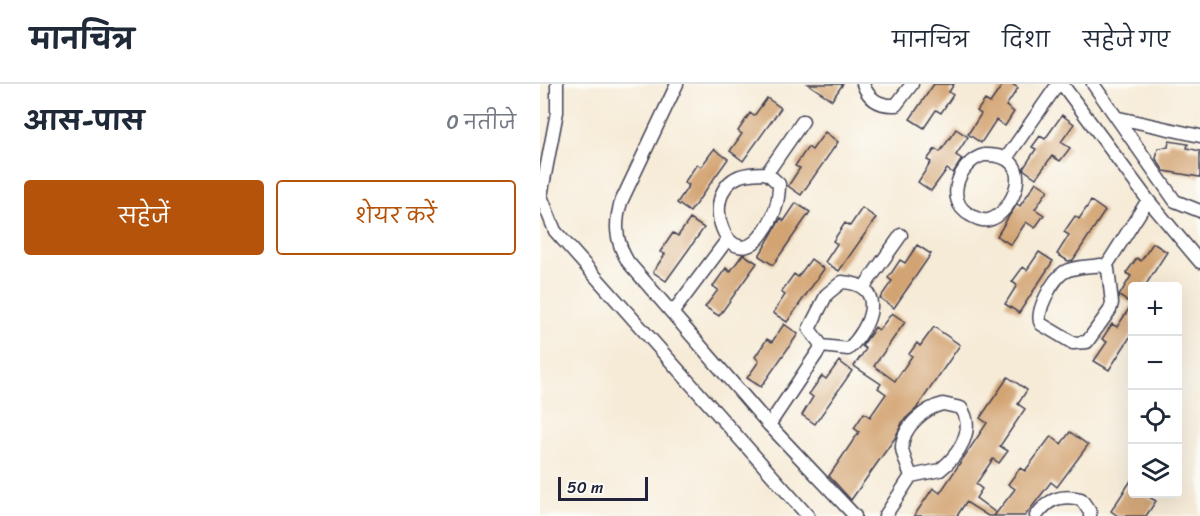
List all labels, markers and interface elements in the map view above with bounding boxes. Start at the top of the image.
text: मानचित्र [30,15,134,64]
text: मानचित्र [892,21,969,59]
text: दिशा [1002,21,1050,59]
text: सहेजे गए [1083,21,1170,59]
text: आस-पास [24,98,144,144]
text: 0 नतीजे [446,105,516,140]
button: सहेजें [24,180,264,255]
button: शेयर करें [276,180,516,255]
map controls [1128,282,1182,498]
button: + [1128,282,1182,336]
button: − [1128,336,1182,390]
button: locate [1128,390,1182,444]
button: layers [1128,444,1182,498]
text: 50 m [567,473,603,502]
scale bar [558,474,648,502]

